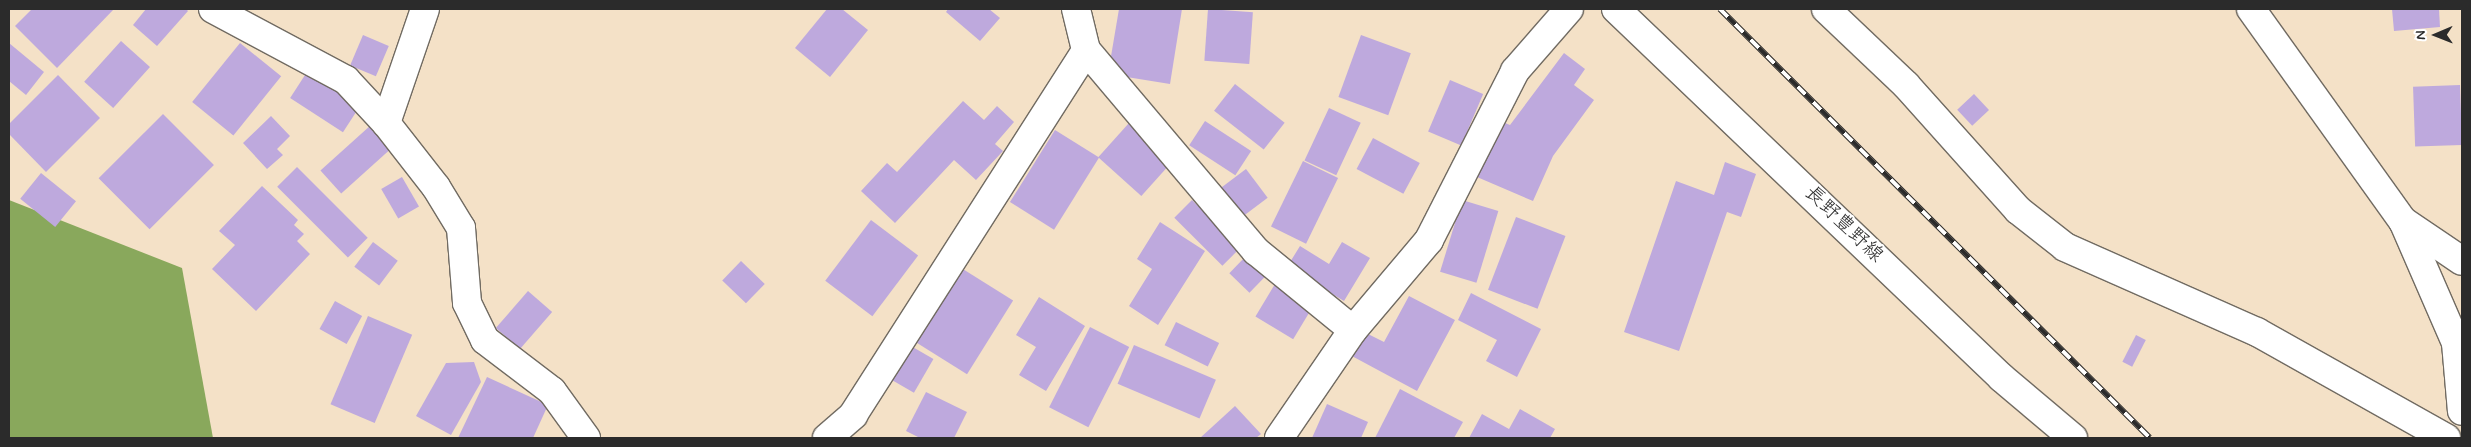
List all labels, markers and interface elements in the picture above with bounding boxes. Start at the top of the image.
north arrow [2411,10,2461,60]
text: N [2412,30,2430,40]
street label: 長野豊野線 [1800,181,1888,267]

